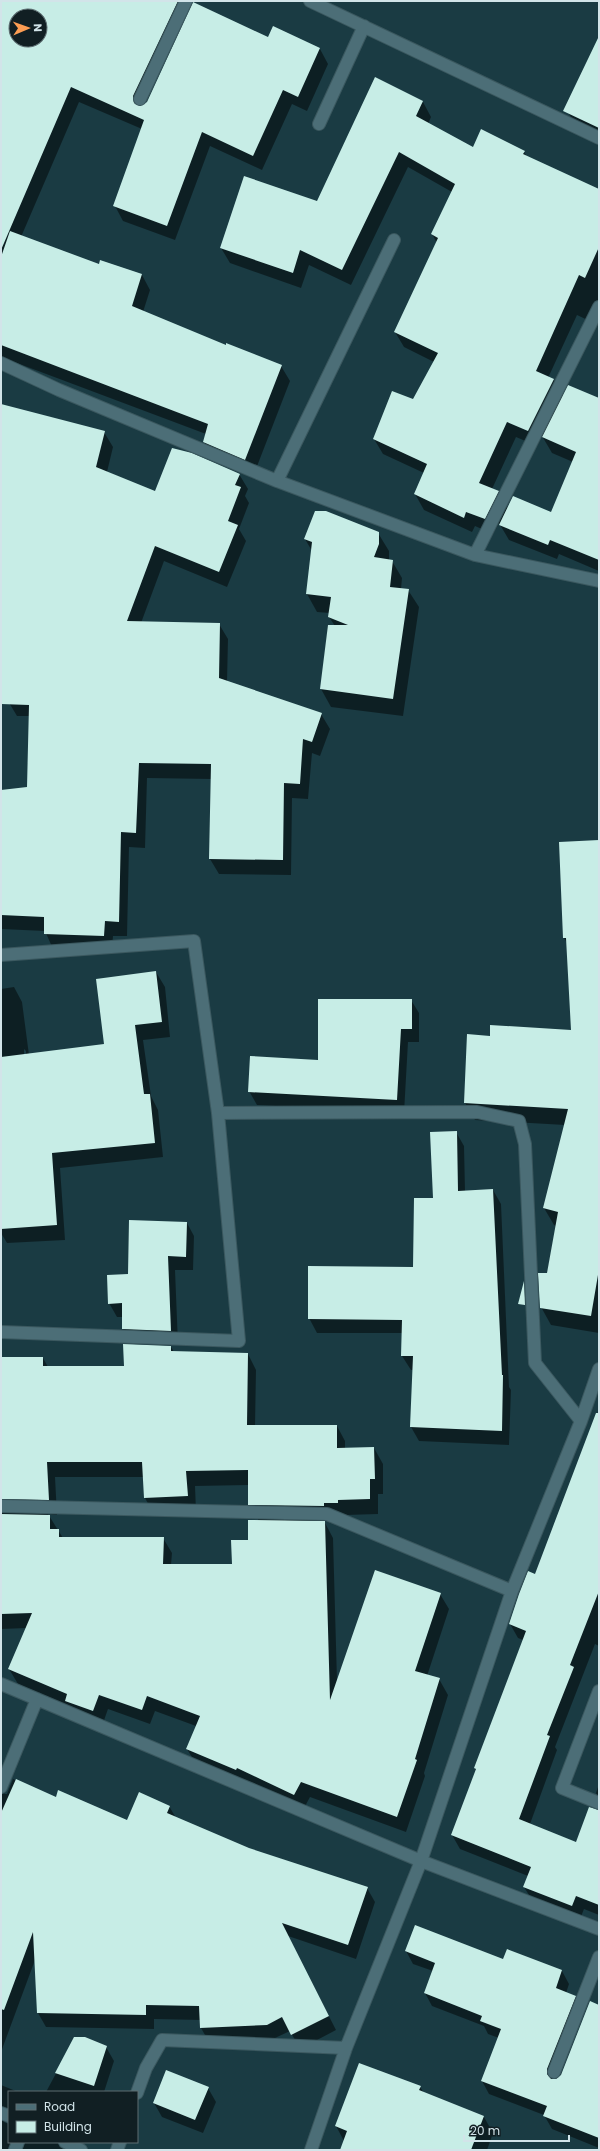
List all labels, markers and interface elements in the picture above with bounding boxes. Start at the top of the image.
north arrow [8,8,48,48]
text: N [30,23,46,32]
legend [8,2091,138,2143]
text: Road [44,2098,75,2115]
scale bar [464,2117,569,2143]
text: Building [44,2118,92,2135]
text: 20 m [470,2122,500,2139]

